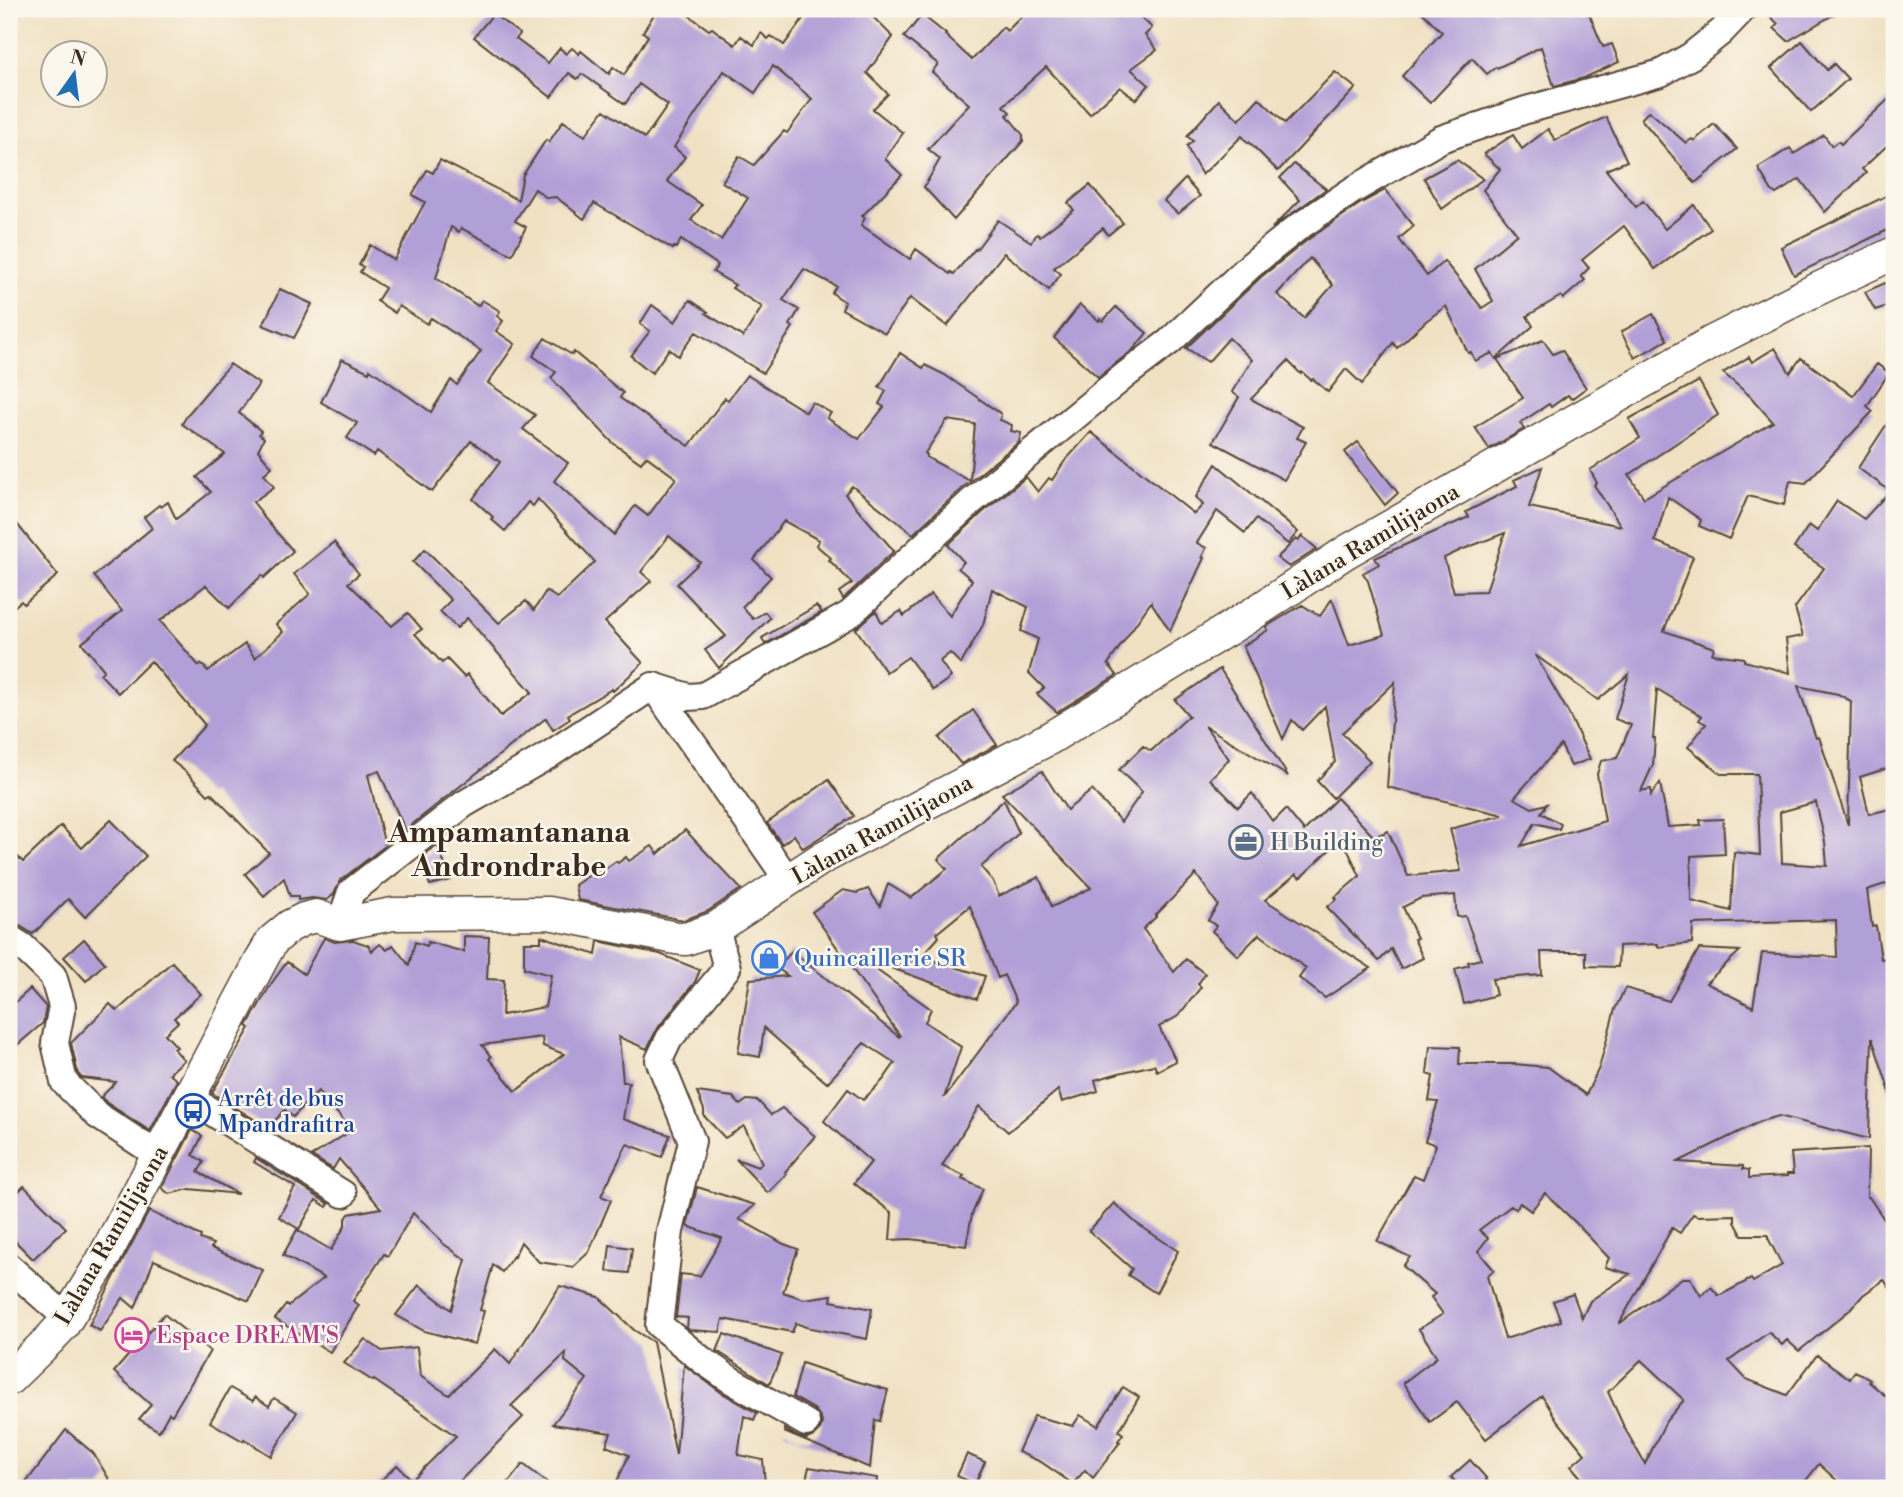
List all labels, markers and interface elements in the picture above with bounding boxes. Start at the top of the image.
north arrow [38,38,108,108]
text: N [68,45,88,72]
street label: Làlana Ramilijaona [1276,477,1465,606]
street label: Làlana Ramilijaona [787,768,978,891]
district label: Ampamantanana Androndrabe [387,814,631,886]
office icon: H Building [1227,823,1265,861]
place label: H Building [1270,829,1383,857]
shop icon: Quincaillerie SR [750,939,788,977]
place label: Quincaillerie SR [794,945,967,973]
place label: Arrêt de bus Mpandrafitra [217,1085,355,1139]
bus stop icon: Arrêt de bus Mpandrafitra [174,1092,212,1130]
street label: Làlana Ramilijaona [49,1140,175,1330]
hotel icon: Espace DREAM'S [113,1316,151,1354]
place label: Espace DREAM'S [156,1322,339,1350]

